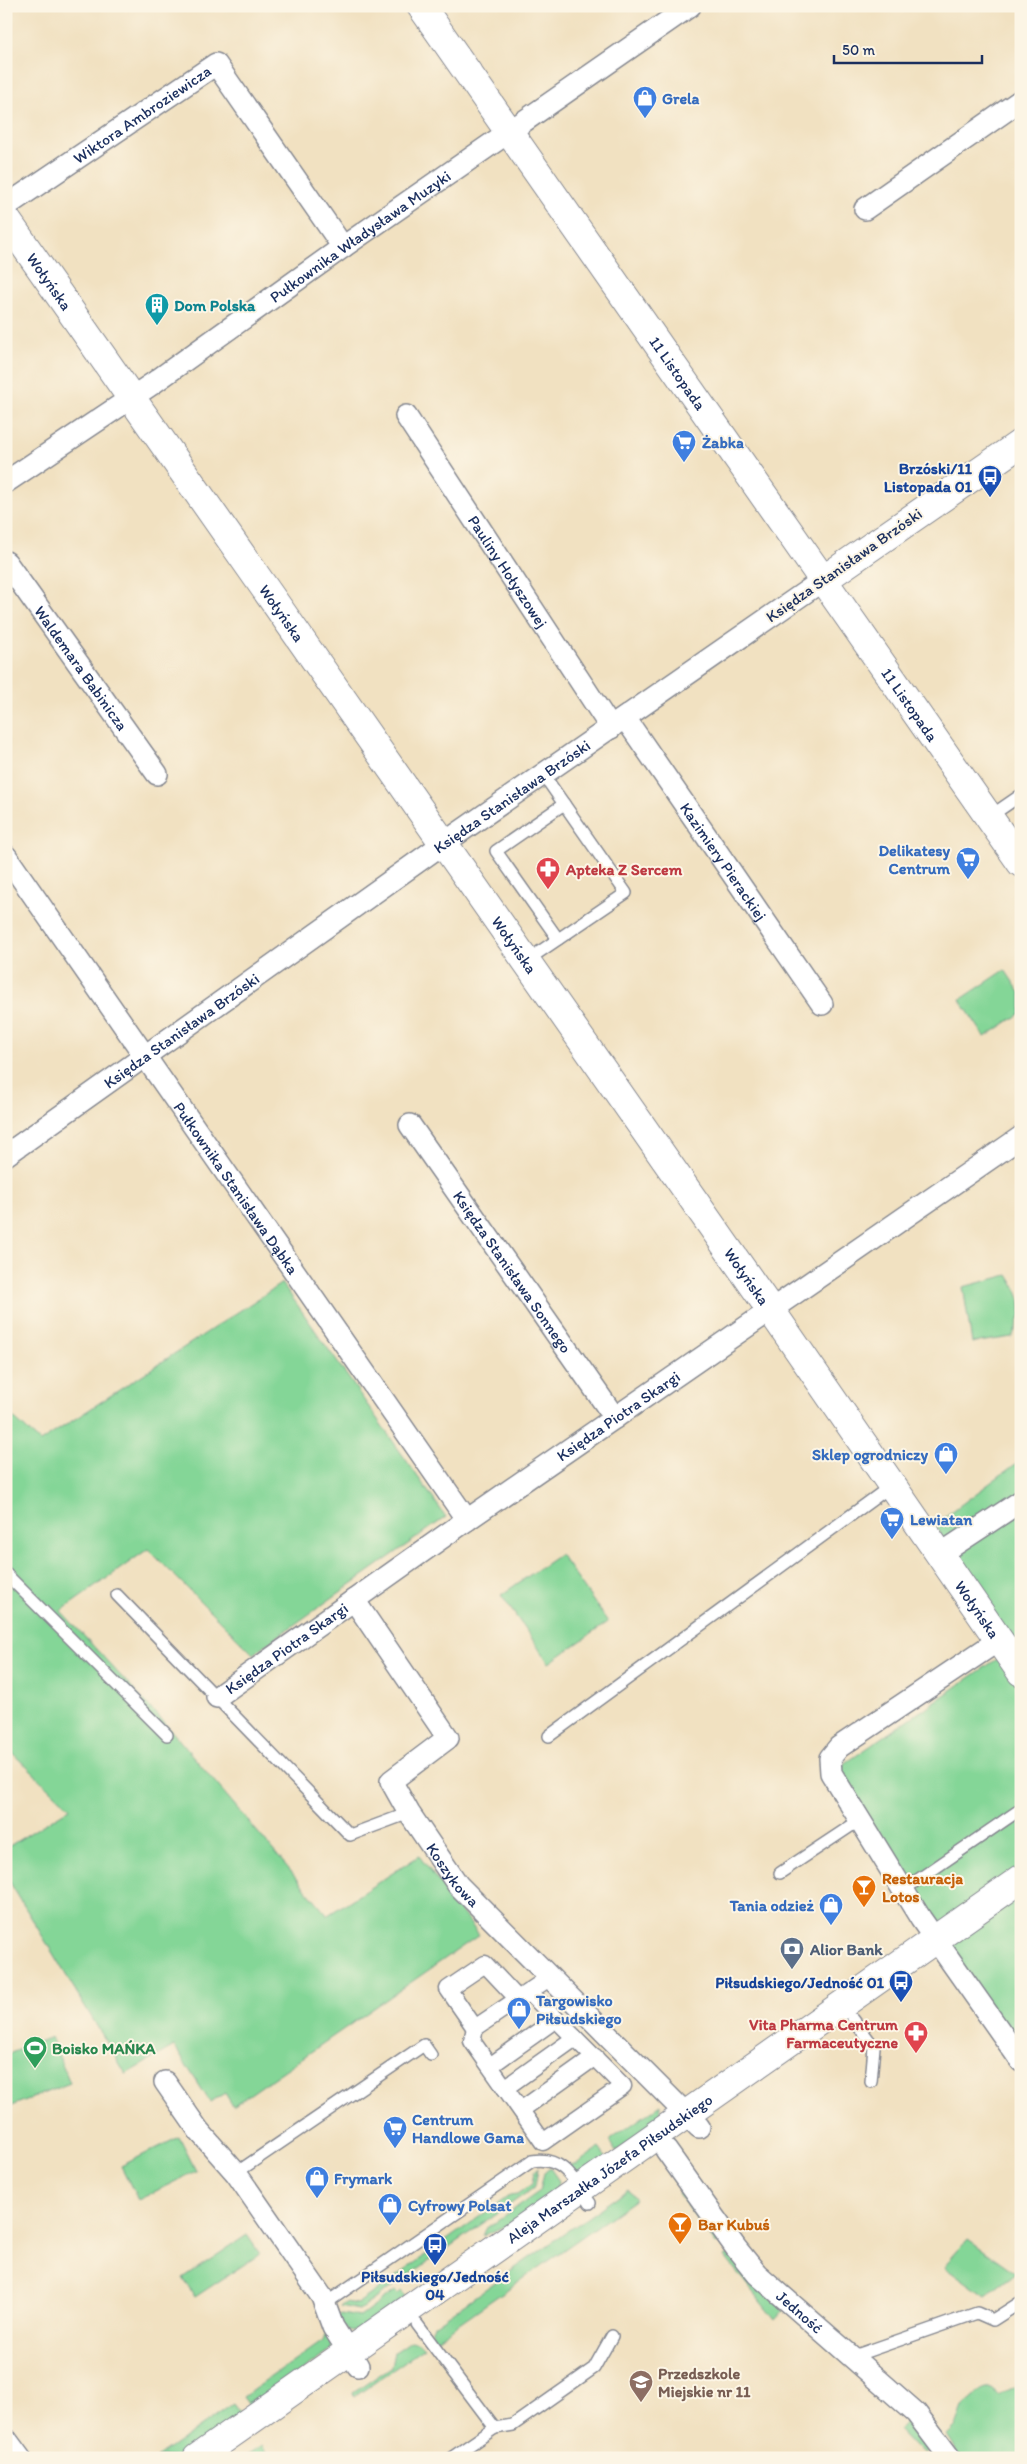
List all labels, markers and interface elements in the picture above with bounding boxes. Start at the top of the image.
scale bar [834,32,982,64]
text: 50 m [842,41,875,59]
street label: Wiktora Ambroziewicza [69,61,214,167]
shop icon: Grela [632,85,658,119]
place label: Grela [662,89,700,108]
street label: Pułkownika Władysława Muzyki [266,166,454,306]
street label: Wołyńska [23,249,76,314]
building icon: Dom Polska [144,292,170,326]
place label: Dom Polska [174,296,256,315]
street label: 11 Listopada [646,332,711,414]
supermarket icon: Żabka [671,429,697,463]
place label: Żabka [702,433,744,452]
place label: Brzóski/11 Listopada 01 [884,459,973,497]
bus stop icon: Brzóski/11 Listopada 01 [977,464,1003,498]
street label: Księdza Stanisława Brzóski [762,504,926,626]
street label: Pauliny Hołyszowej [464,512,552,631]
street label: Wołyńska [255,581,309,645]
street label: Waldemara Babinicza [31,602,132,734]
street label: 11 Listopada [878,664,943,746]
street label: Księdza Stanisława Brzóski [430,735,594,857]
street label: Kazimiery Pierackiej [676,799,771,924]
place label: Delikatesy Centrum [878,841,951,878]
supermarket icon: Delikatesy Centrum [955,846,981,880]
pharmacy icon: Apteka Z Sercem [535,856,561,890]
place label: Apteka Z Sercem [565,860,683,880]
street label: Wołyńska [488,912,541,977]
street label: Księdza Stanisława Brzóski [100,968,263,1092]
street label: Pułkownika Stanisława Dąbka [170,1098,303,1278]
street label: Księdza Stanisława Sonnego [449,1187,576,1357]
street label: Wołyńska [720,1244,774,1309]
street label: Księdza Piotra Skargi [553,1366,683,1465]
shop icon: Sklep ogrodniczy [933,1441,959,1475]
place label: Sklep ogrodniczy [812,1445,928,1465]
supermarket icon: Lewiatan [879,1506,905,1540]
place label: Lewiatan [910,1510,973,1529]
street label: Wołyńska [951,1577,1004,1642]
street label: Księdza Piotra Skargi [221,1598,351,1698]
street label: Koszykowa [422,1839,484,1911]
place label: Restauracja Lotos [882,1869,963,1906]
bar icon: Restauracja Lotos [851,1874,877,1908]
shop icon: Tania odzież [818,1892,844,1926]
place label: Tania odzież [729,1896,815,1915]
bank icon: Alior Bank [779,1936,805,1970]
place label: Alior Bank [809,1940,883,1959]
bus stop icon: Piłsudskiego/Jedność 01 [888,1969,914,2003]
place label: Piłsudskiego/Jedność 01 [715,1973,885,1993]
place label: Targowisko Piłsudskiego [535,1991,622,2029]
shop icon: Targowisko Piłsudskiego [506,1996,532,2030]
place label: Vita Pharma Centrum Farmaceutyczne [749,2015,898,2053]
pharmacy icon: Vita Pharma Centrum Farmaceutyczne [903,2020,929,2054]
sports icon: Boisko MAŃKA [22,2035,48,2069]
place label: Boisko MAŃKA [52,2039,156,2058]
street label: Aleja Marszałka Józefa Piłsudskiego [503,2089,716,2247]
place label: Centrum Handlowe Gama [412,2110,524,2147]
supermarket icon: Centrum Handlowe Gama [382,2115,408,2149]
shop icon: Frymark [304,2165,330,2199]
place label: Frymark [334,2169,393,2189]
shop icon: Cyfrowy Polsat [377,2192,403,2226]
place label: Cyfrowy Polsat [408,2196,511,2216]
bar icon: Bar Kubuś [667,2211,693,2245]
place label: Bar Kubuś [698,2215,770,2234]
bus stop icon: Piłsudskiego/Jedność 04 [422,2232,448,2266]
place label: Piłsudskiego/Jedność 04 [361,2267,509,2304]
street label: Jedność [773,2286,827,2337]
place label: Przedszkole Miejskie nr 11 [658,2364,751,2402]
school or university icon: Przedszkole Miejskie nr 11 [628,2369,654,2403]

